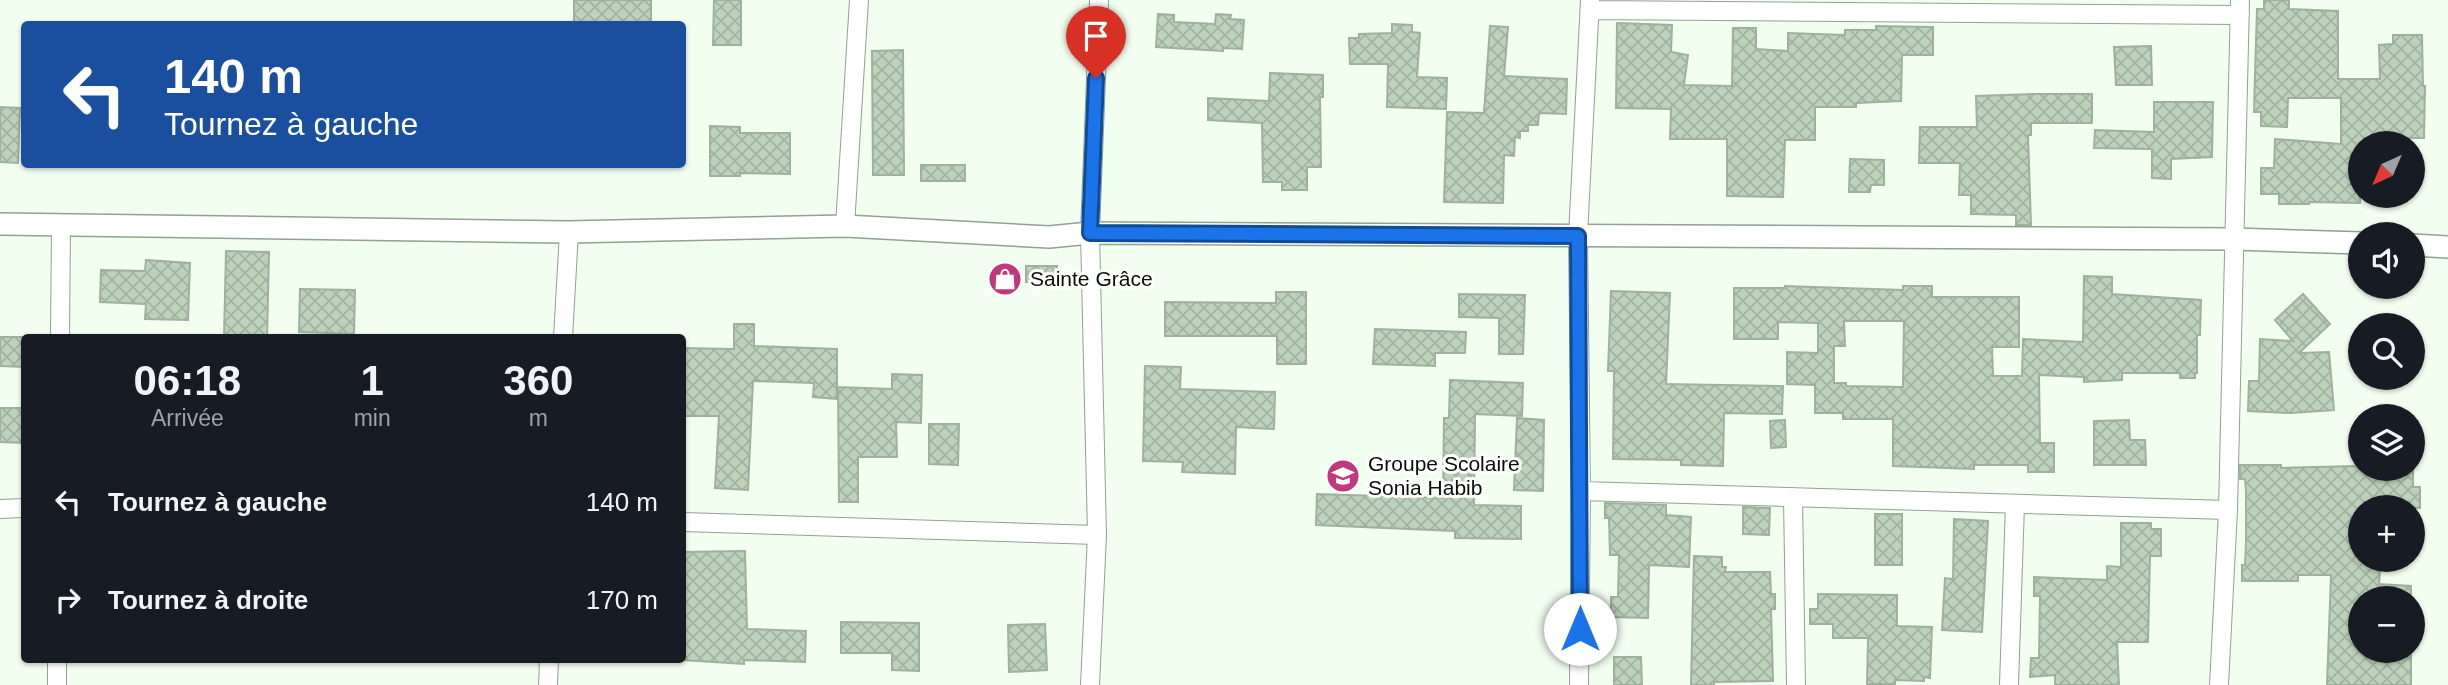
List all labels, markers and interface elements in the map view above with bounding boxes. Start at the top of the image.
pin [1066,6,1126,78]
icon: arrive [1077,17,1115,55]
icon: left [49,49,140,140]
text: 140 m [164,49,303,103]
text: Tournez à gauche [164,106,418,142]
north arrow [2348,131,2426,208]
map controls [2348,131,2425,663]
button: sound [2348,222,2425,299]
shop icon: Sainte Grâce [986,260,1024,298]
place label: Sainte Grâce [1030,267,1153,290]
button: search [2348,313,2425,390]
text: 06:18 [134,357,241,404]
text: 1 [360,357,384,404]
text: 360 [503,357,573,404]
button: layers [2348,404,2425,481]
text: Arrivée [151,405,224,431]
text: min [354,405,391,431]
text: m [529,405,548,431]
place label: Groupe Scolaire Sonia Habib [1368,452,1520,499]
school or university icon: Groupe Scolaire Sonia Habib [1324,457,1362,495]
icon: left [49,483,87,521]
text: Tournez à gauche [108,487,327,517]
text: 140 m [586,487,658,517]
button: + [2348,495,2425,572]
icon: right [49,581,87,619]
text: Tournez à droite [108,585,308,615]
text: 170 m [586,585,658,615]
button: − [2348,586,2425,663]
position arrow [1543,592,1617,666]

